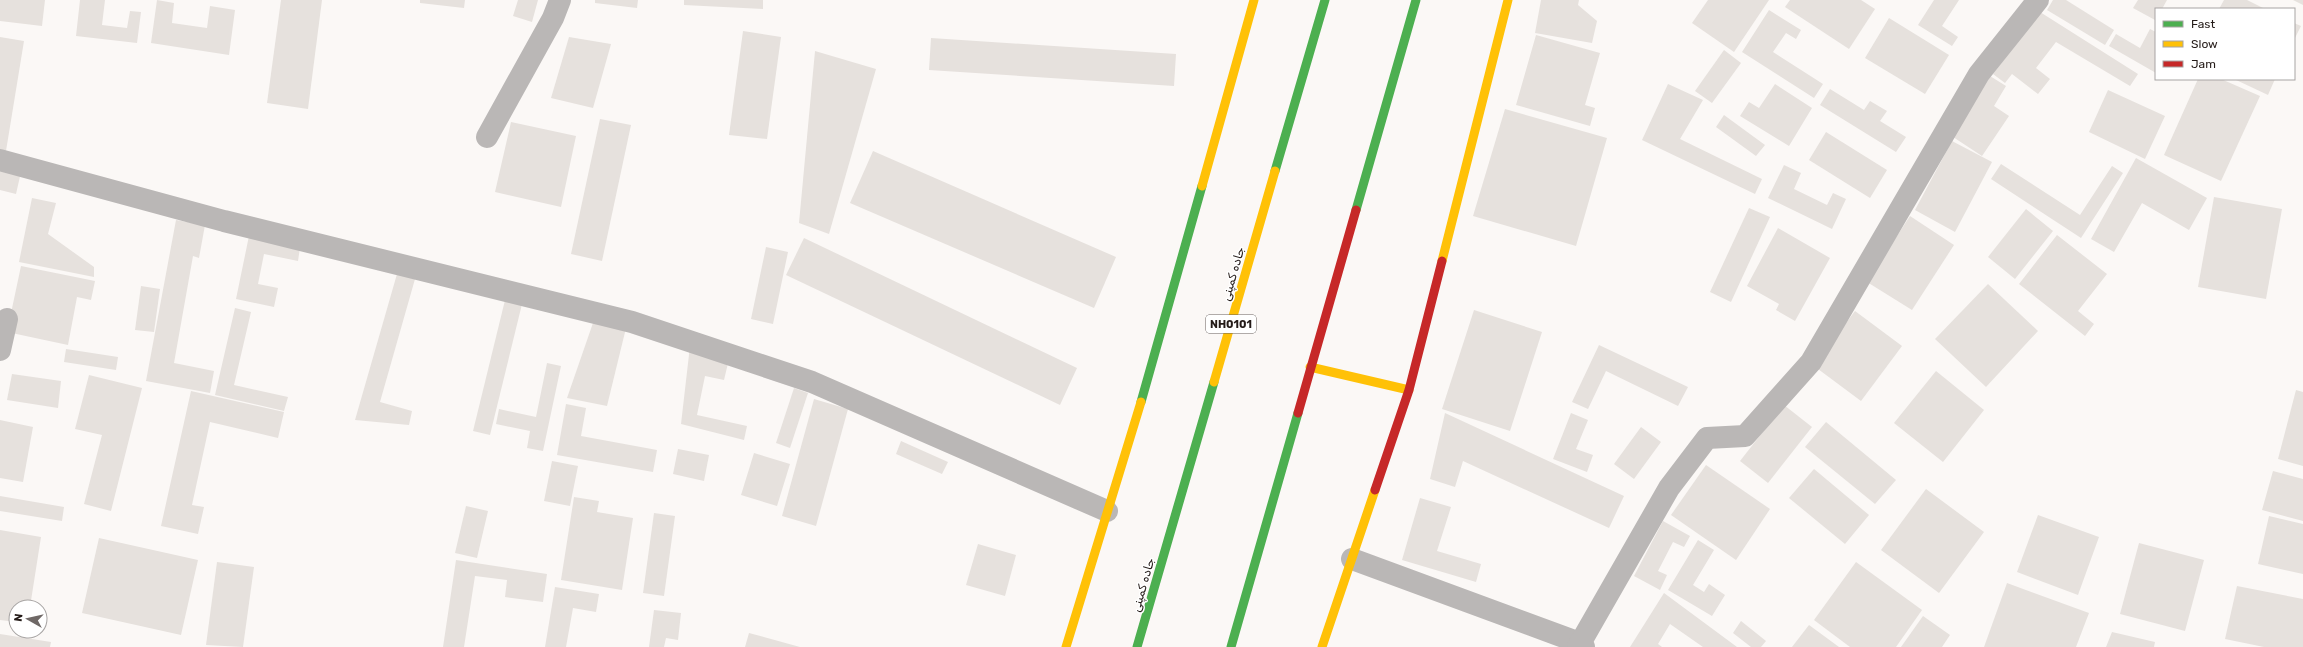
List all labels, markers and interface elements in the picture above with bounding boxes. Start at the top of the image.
legend [2155,8,2295,80]
text: Fast [2191,17,2215,31]
text: Slow [2191,37,2218,51]
text: Jam [2191,57,2216,71]
street label: جاده کمپنی [1219,245,1248,303]
road number: NH0101 [1206,315,1256,333]
street label: جاده کمپنی [1129,556,1158,614]
north arrow [8,599,48,639]
text: N [12,613,26,623]

